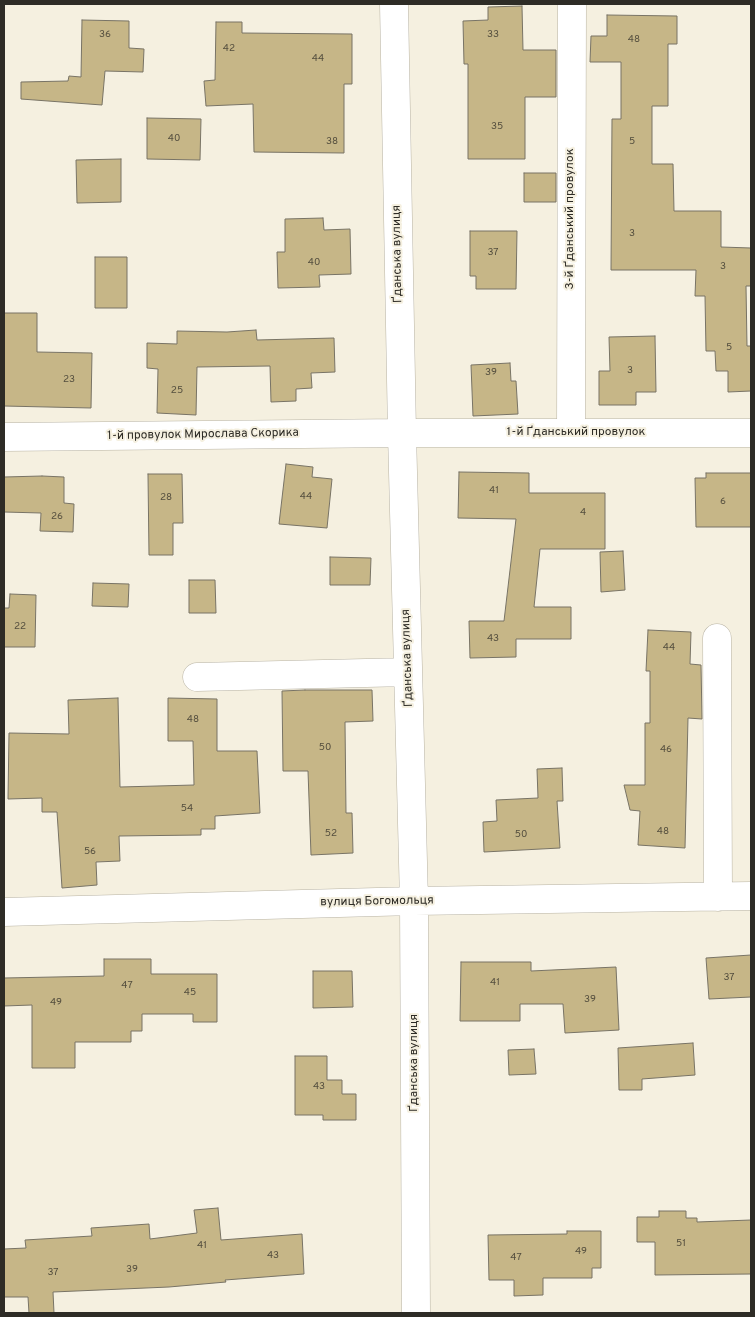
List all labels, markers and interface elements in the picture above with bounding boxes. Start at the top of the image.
house number: 36 [99,29,111,41]
house number: 33 [487,29,499,41]
house number: 48 [628,34,640,46]
house number: 42 [223,43,235,55]
house number: 44 [312,53,324,65]
house number: 35 [491,121,503,133]
house number: 40 [168,133,180,145]
house number: 38 [326,136,338,148]
house number: 5 [629,136,635,148]
street label: 3-й Ґданський провулок [564,149,578,289]
street label: Ґданська вулиця [390,205,406,303]
house number: 3 [629,228,635,240]
house number: 37 [487,247,499,259]
house number: 40 [308,257,320,269]
house number: 3 [720,261,726,273]
house number: 5 [726,342,732,354]
house number: 3 [627,365,633,377]
house number: 39 [485,367,497,379]
house number: 23 [63,374,75,386]
house number: 25 [171,385,183,397]
street label: 1-й провулок Мирослава Скорика [107,426,299,444]
street label: 1-й Ґданський провулок [507,426,645,440]
house number: 41 [489,485,499,497]
house number: 44 [300,491,312,503]
house number: 28 [160,492,172,504]
house number: 6 [720,496,726,508]
house number: 4 [580,507,586,519]
house number: 26 [51,511,63,523]
street label: Ґданська вулиця [399,609,417,707]
house number: 22 [14,621,26,633]
house number: 43 [487,633,499,645]
house number: 44 [663,642,675,654]
house number: 48 [187,714,199,726]
house number: 50 [319,742,331,754]
house number: 46 [660,744,672,756]
house number: 54 [181,803,193,815]
house number: 48 [657,826,669,838]
house number: 52 [325,828,337,840]
house number: 50 [515,829,527,841]
house number: 56 [84,846,96,858]
street label: вулиця Богомольця [320,894,434,910]
house number: 37 [723,972,735,984]
house number: 41 [490,977,500,989]
house number: 47 [121,980,133,992]
house number: 45 [184,987,196,999]
house number: 39 [584,994,596,1006]
house number: 49 [50,997,62,1009]
street label: Ґданська вулиця [408,1014,422,1112]
house number: 43 [313,1081,325,1093]
house number: 51 [676,1238,686,1250]
house number: 41 [197,1240,207,1252]
house number: 49 [575,1246,587,1258]
house number: 43 [267,1250,279,1262]
house number: 47 [510,1252,522,1264]
house number: 39 [126,1264,138,1276]
house number: 37 [47,1267,59,1279]

